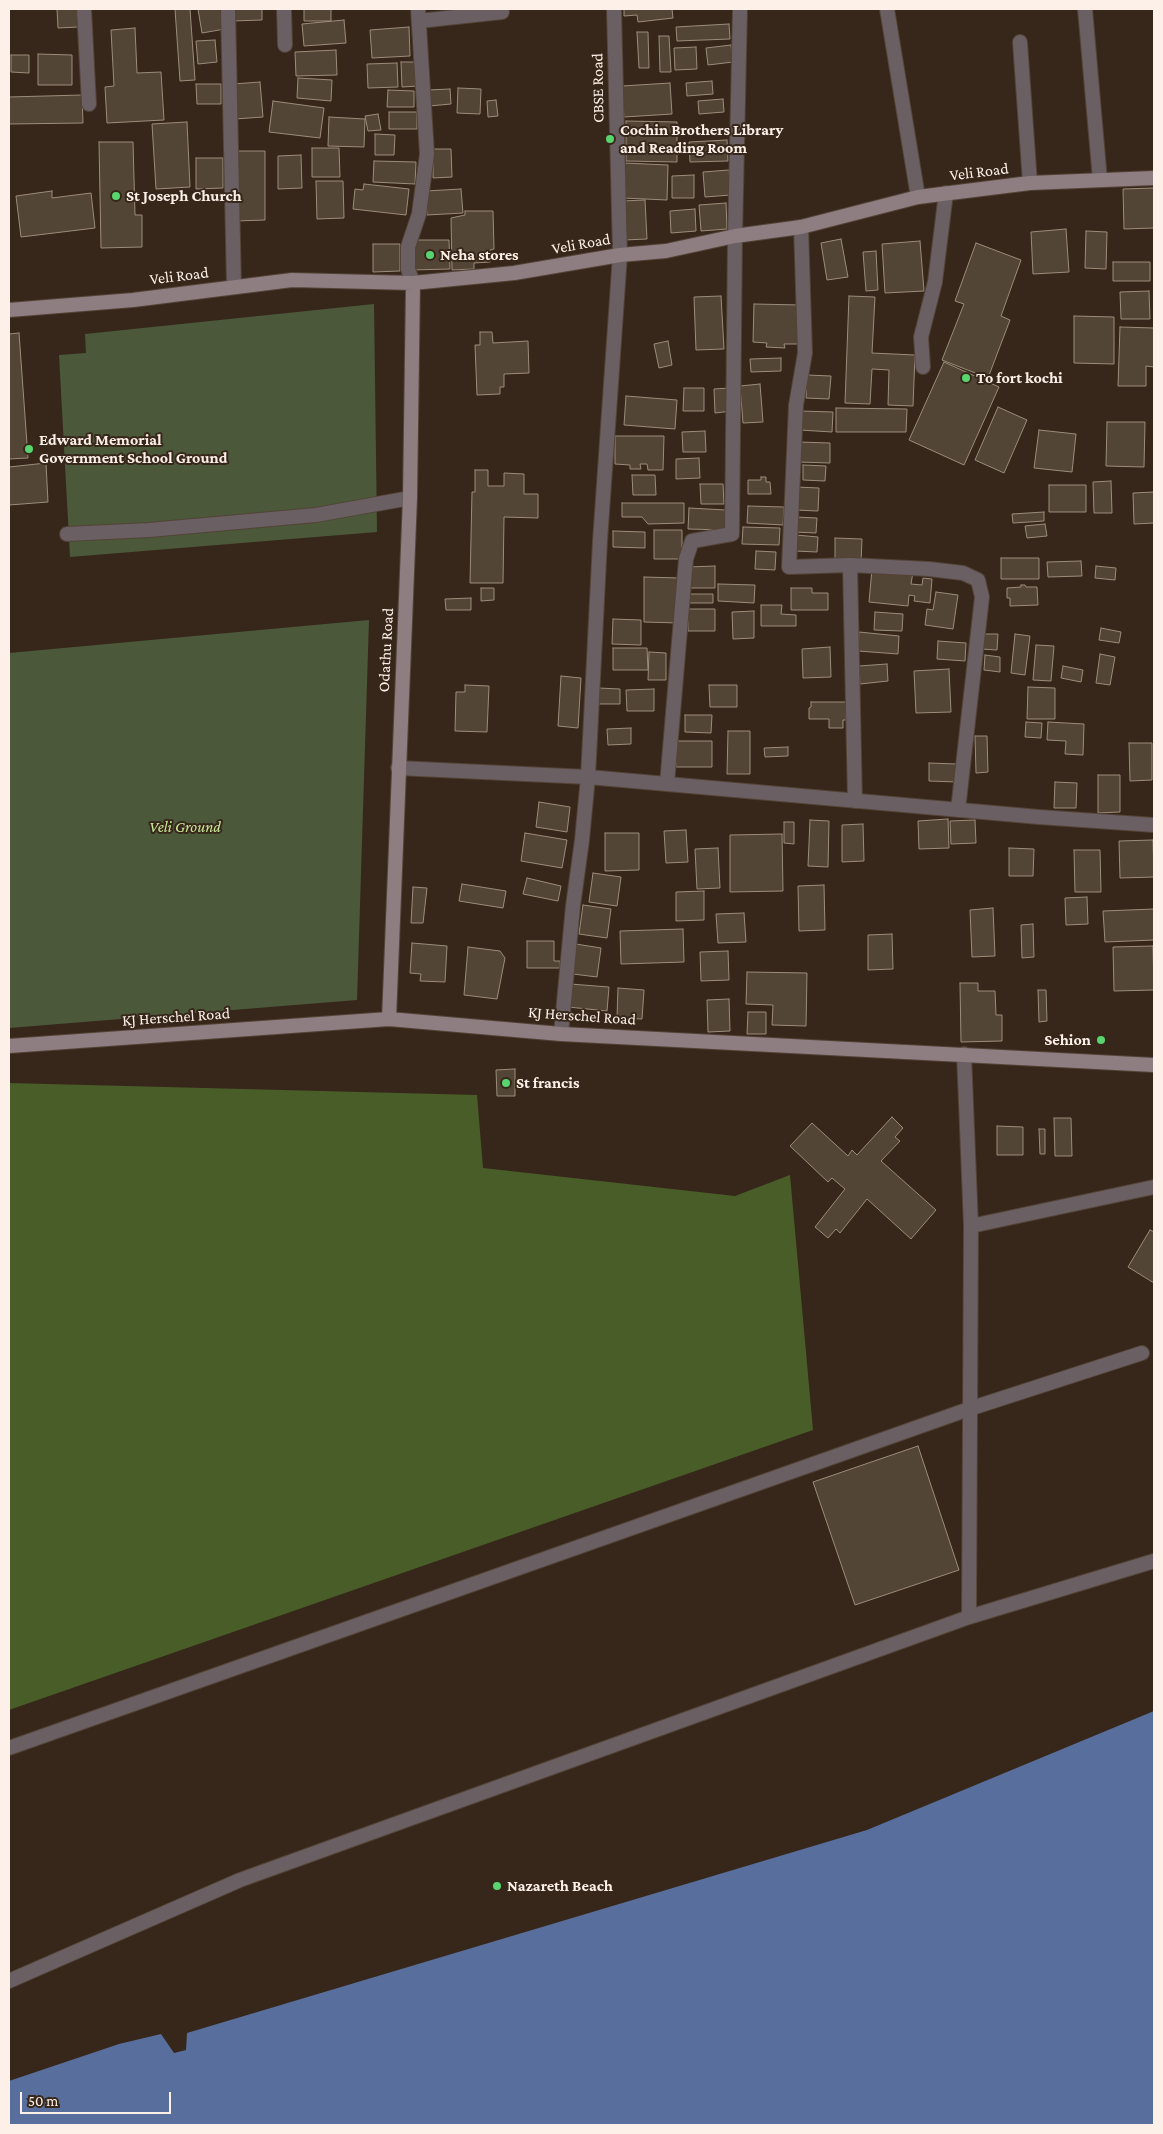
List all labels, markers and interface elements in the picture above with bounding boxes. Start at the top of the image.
street label: CBSE Road [588,53,608,123]
place label: Cochin Brothers Library and Reading Room [620,120,783,158]
marker: Cochin Brothers Library and Reading Room [604,133,616,145]
street label: Veli Road [948,159,1010,185]
place label: St Joseph Church [126,186,242,206]
marker: St Joseph Church [110,190,122,202]
street label: Veli Road [550,229,612,259]
place label: Neha stores [440,245,519,265]
marker: Neha stores [424,249,436,261]
street label: Veli Road [148,263,210,289]
place label: To fort kochi [976,368,1063,388]
marker: To fort kochi [960,372,972,384]
place label: Edward Memorial Government School Ground [39,430,227,468]
marker: Edward Memorial Government School Ground [23,443,35,455]
street label: Odathu Road [374,607,398,693]
park label: Veli Ground [149,817,221,837]
street label: KJ Herschel Road [527,1003,637,1029]
street label: KJ Herschel Road [121,1004,231,1030]
place label: Sehion [1044,1030,1091,1050]
marker: Sehion [1095,1034,1107,1046]
place label: St francis [516,1073,579,1093]
marker: St francis [500,1077,512,1089]
place label: Nazareth Beach [507,1876,613,1896]
marker: Nazareth Beach [491,1880,503,1892]
scale bar [22,2082,174,2114]
text: 50 m [28,2093,58,2109]

